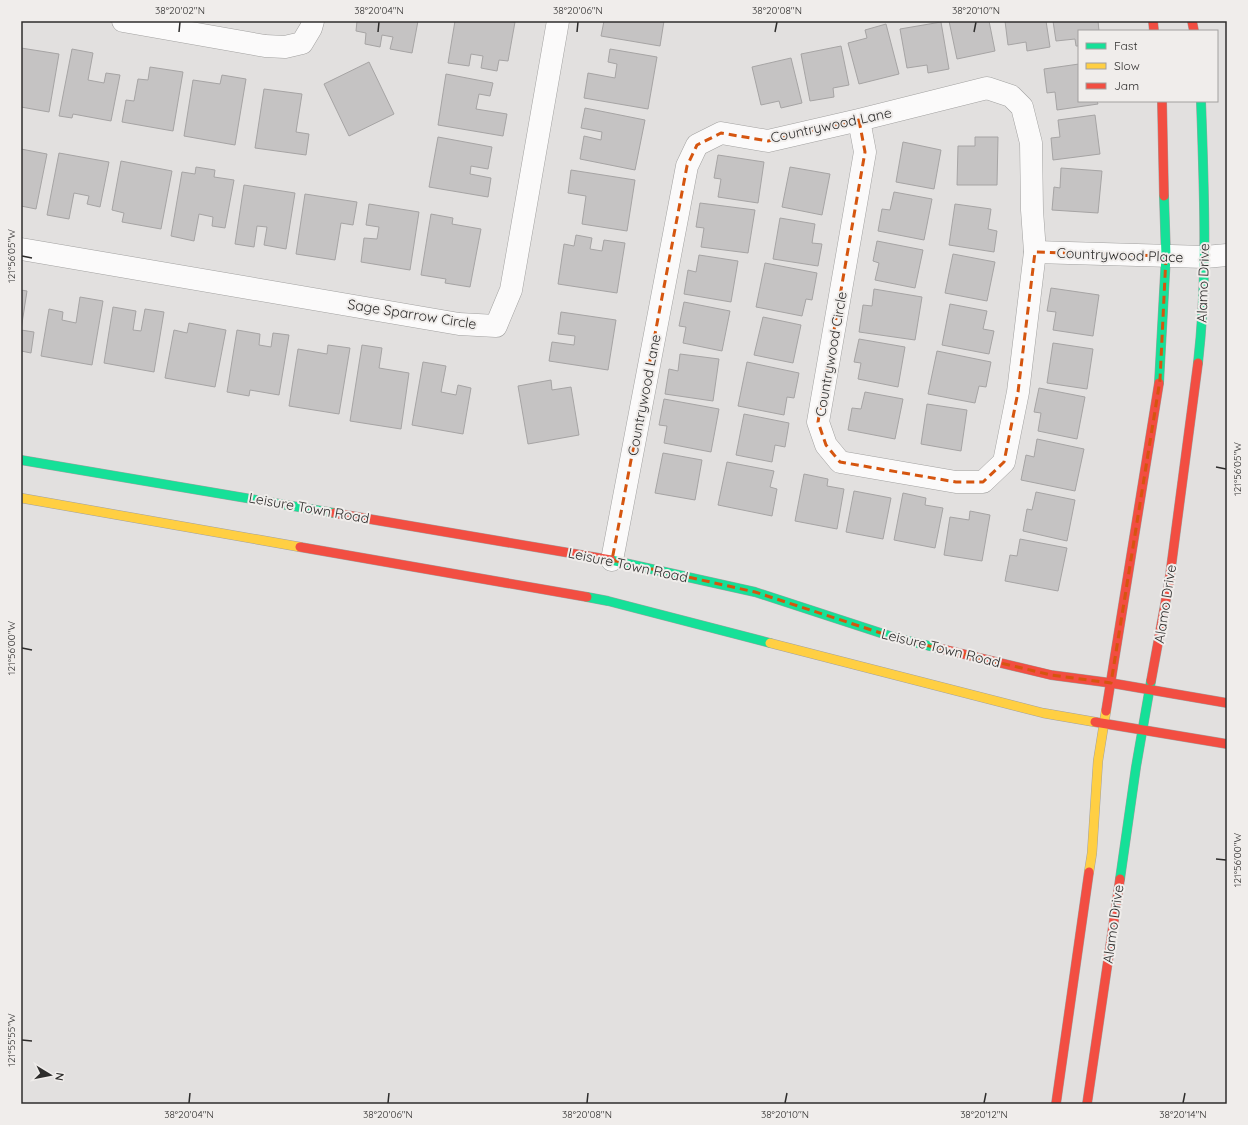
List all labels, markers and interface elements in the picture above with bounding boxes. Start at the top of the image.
text: 38°20'02"N [155,4,205,17]
text: 38°20'04"N [354,4,404,17]
text: 38°20'06"N [553,4,603,17]
text: 38°20'08"N [752,4,802,17]
text: 38°20'10"N [952,4,1000,17]
legend [1078,30,1218,102]
text: Fast [1114,38,1138,53]
text: Slow [1114,58,1140,73]
text: Jam [1114,78,1139,93]
street label: Countrywood Lane [769,103,893,147]
text: 121°56'05"W [5,229,18,283]
street label: Alamo Drive [1193,243,1213,323]
street label: Countrywood Place [1056,244,1184,266]
street label: Countrywood Circle [811,290,851,418]
street label: Sage Sparrow Circle [346,295,478,333]
street label: Countrywood Lane [623,333,665,457]
text: 121°56'05"W [1231,442,1244,496]
street label: Leisure Town Road [247,489,371,527]
street label: Leisure Town Road [566,544,690,586]
street label: Alamo Drive [1150,563,1180,645]
text: 121°56'00"W [5,620,18,675]
street label: Leisure Town Road [880,624,1002,672]
text: 121°56'00"W [1231,832,1244,887]
street label: Alamo Drive [1099,883,1127,965]
text: 121°55'55"W [5,1013,18,1067]
north arrow [30,1055,70,1095]
text: N [52,1072,67,1082]
text: 38°20'04"N [164,1108,214,1121]
text: 38°20'06"N [363,1108,413,1121]
text: 38°20'08"N [562,1108,612,1121]
text: 38°20'10"N [761,1108,809,1121]
text: 38°20'12"N [960,1108,1008,1121]
text: 38°20'14"N [1159,1108,1207,1121]

